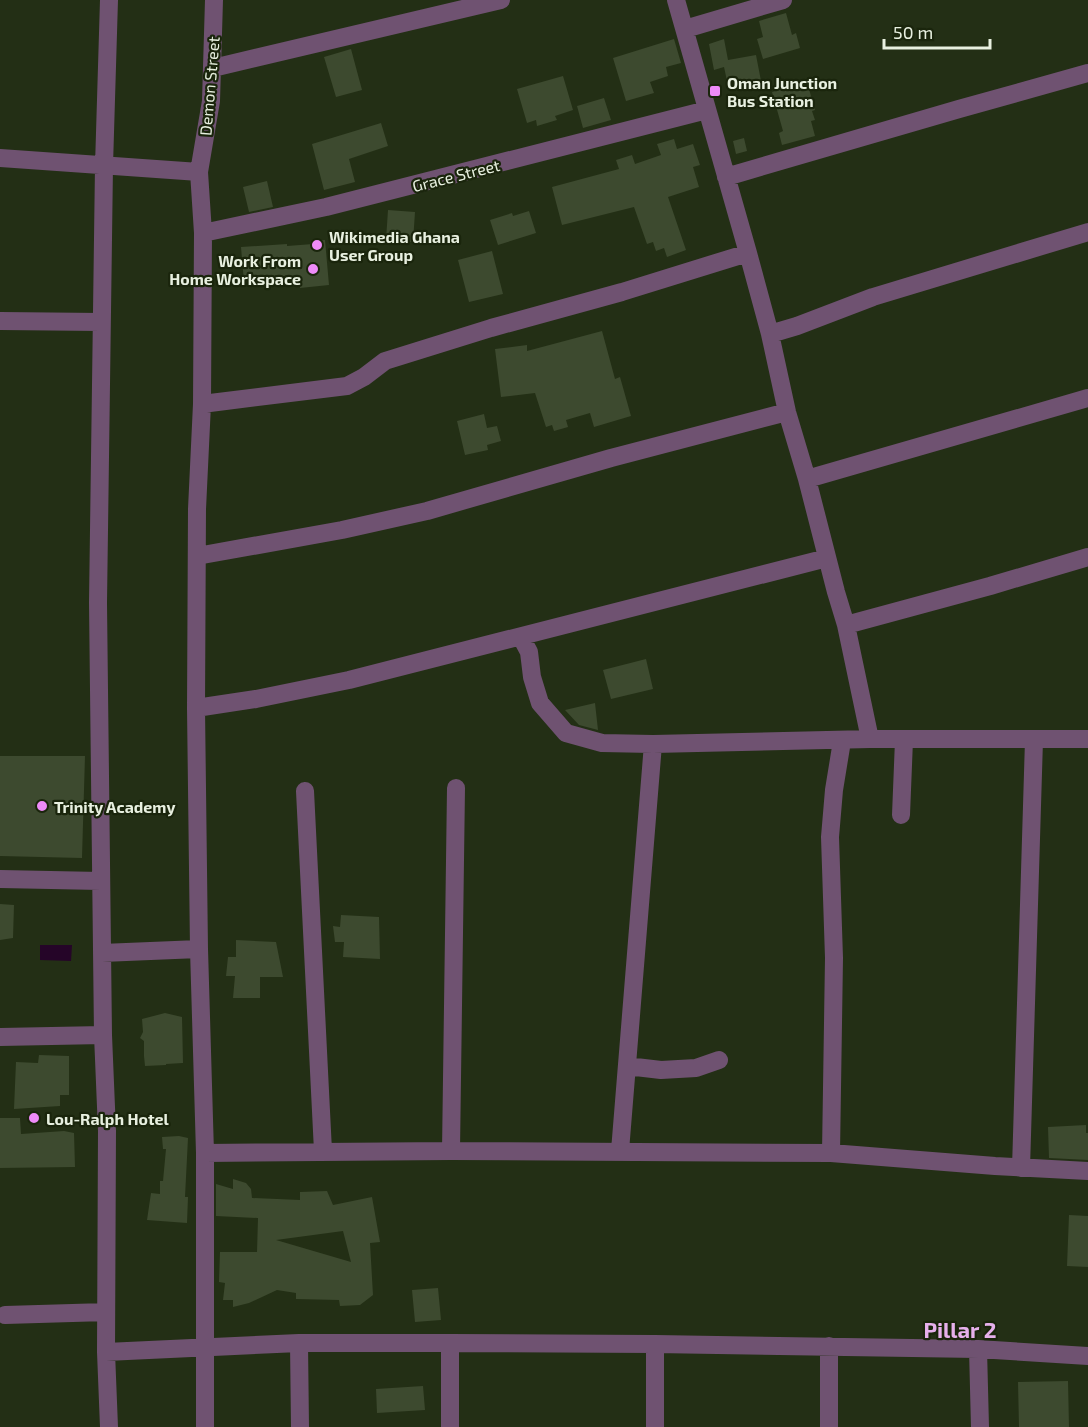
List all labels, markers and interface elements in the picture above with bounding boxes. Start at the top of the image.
scale bar [884,12,990,50]
text: 50 m [893,21,933,43]
street label: Demon Street [195,36,223,136]
place label: Oman Junction Bus Station [727,73,837,110]
marker: Oman Junction Bus Station [708,84,722,98]
street label: Grace Street [410,155,502,195]
place label: Wikimedia Ghana User Group [329,227,460,264]
marker: Wikimedia Ghana User Group [310,238,324,252]
place label: Work From Home Workspace [169,251,301,288]
marker: Work From Home Workspace [306,262,320,276]
place label: Trinity Academy [54,797,175,817]
marker: Trinity Academy [35,799,49,813]
place label: Lou-Ralph Hotel [46,1109,170,1128]
marker: Lou-Ralph Hotel [27,1111,41,1125]
district label: Pillar 2 [923,1316,997,1342]

